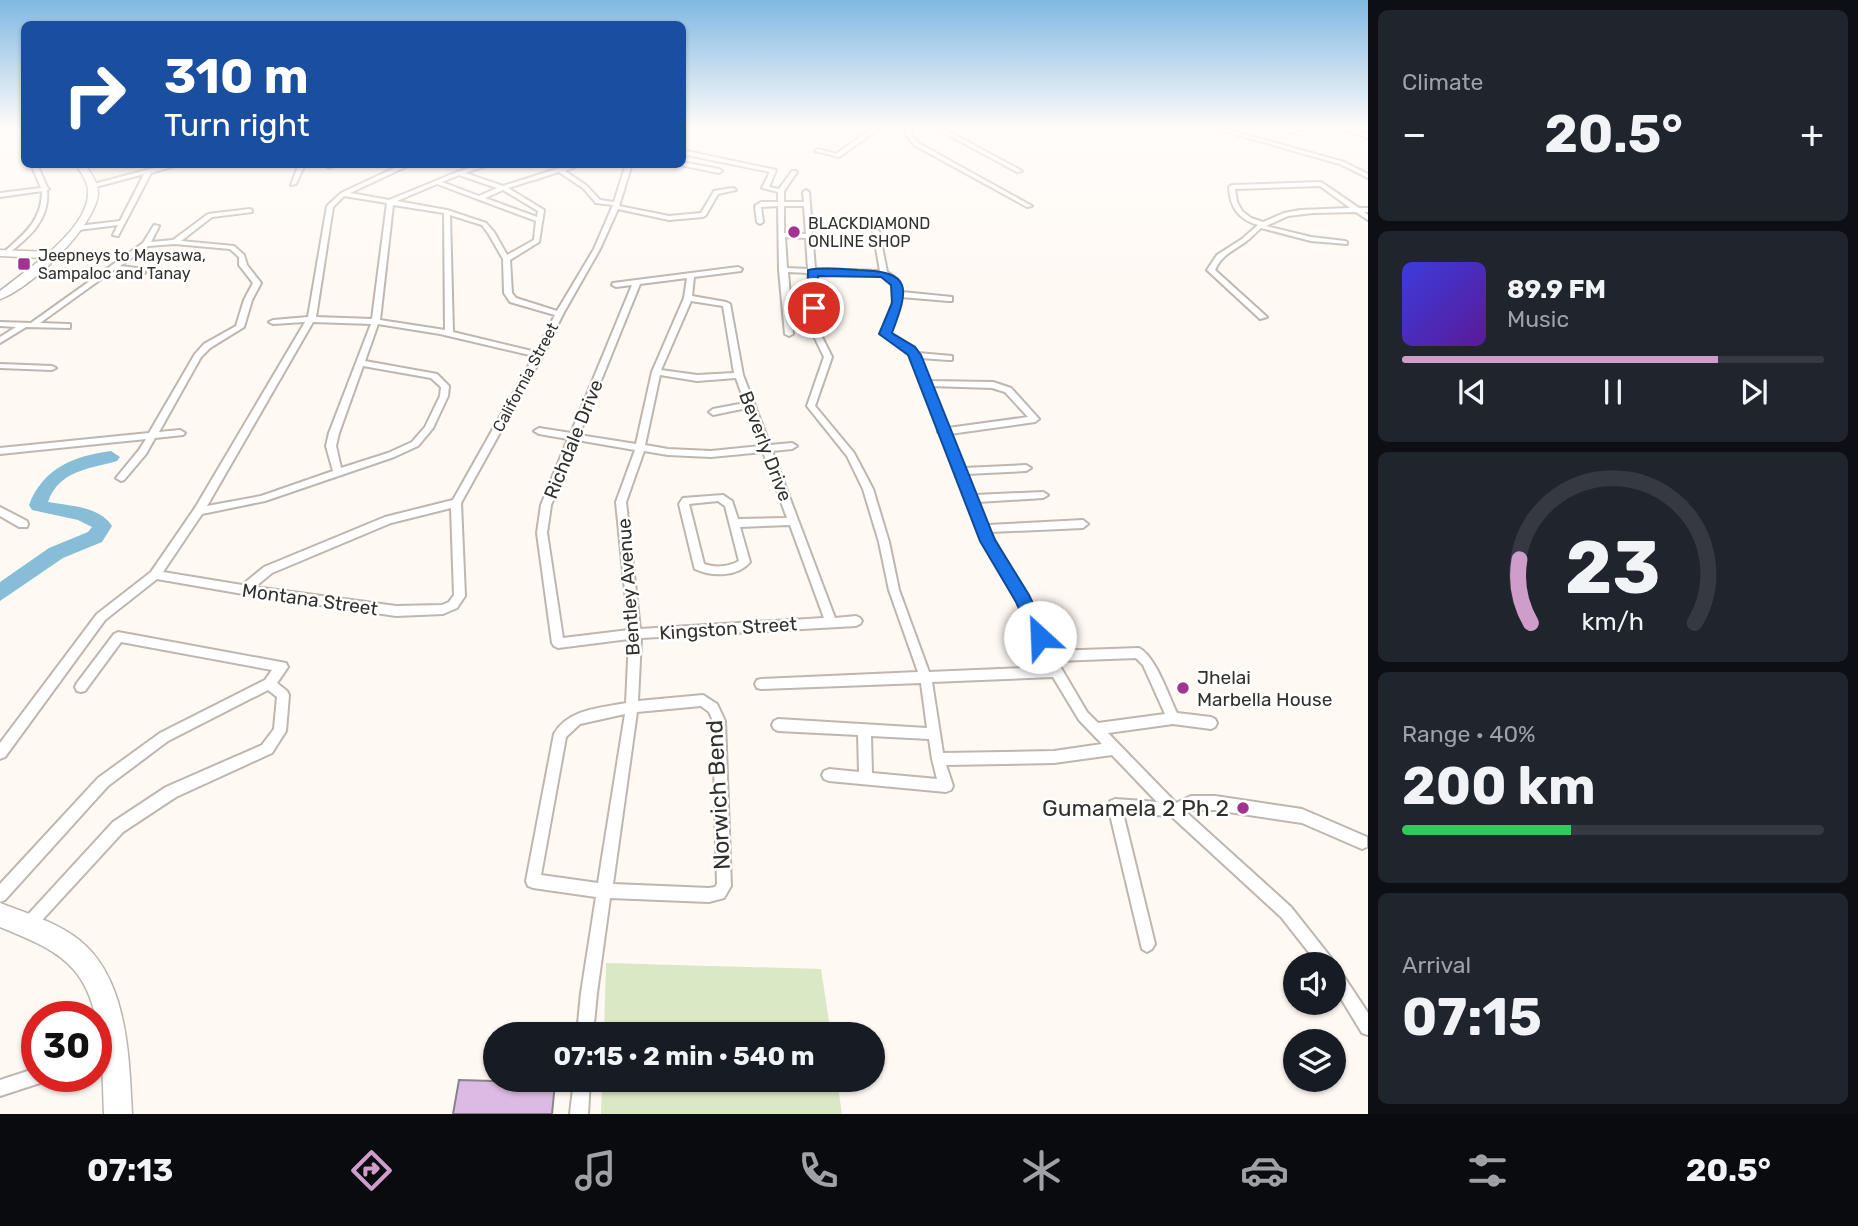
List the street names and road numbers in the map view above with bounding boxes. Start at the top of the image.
street label: California Street [489,319,562,435]
street label: Richdale Drive [539,376,608,502]
street label: Beverly Drive [734,388,797,504]
street label: Bentley Avenue [612,517,645,656]
street label: Montana Street [241,579,380,620]
street label: Kingston Street [658,612,798,645]
street label: Norwich Bend [700,719,736,871]

